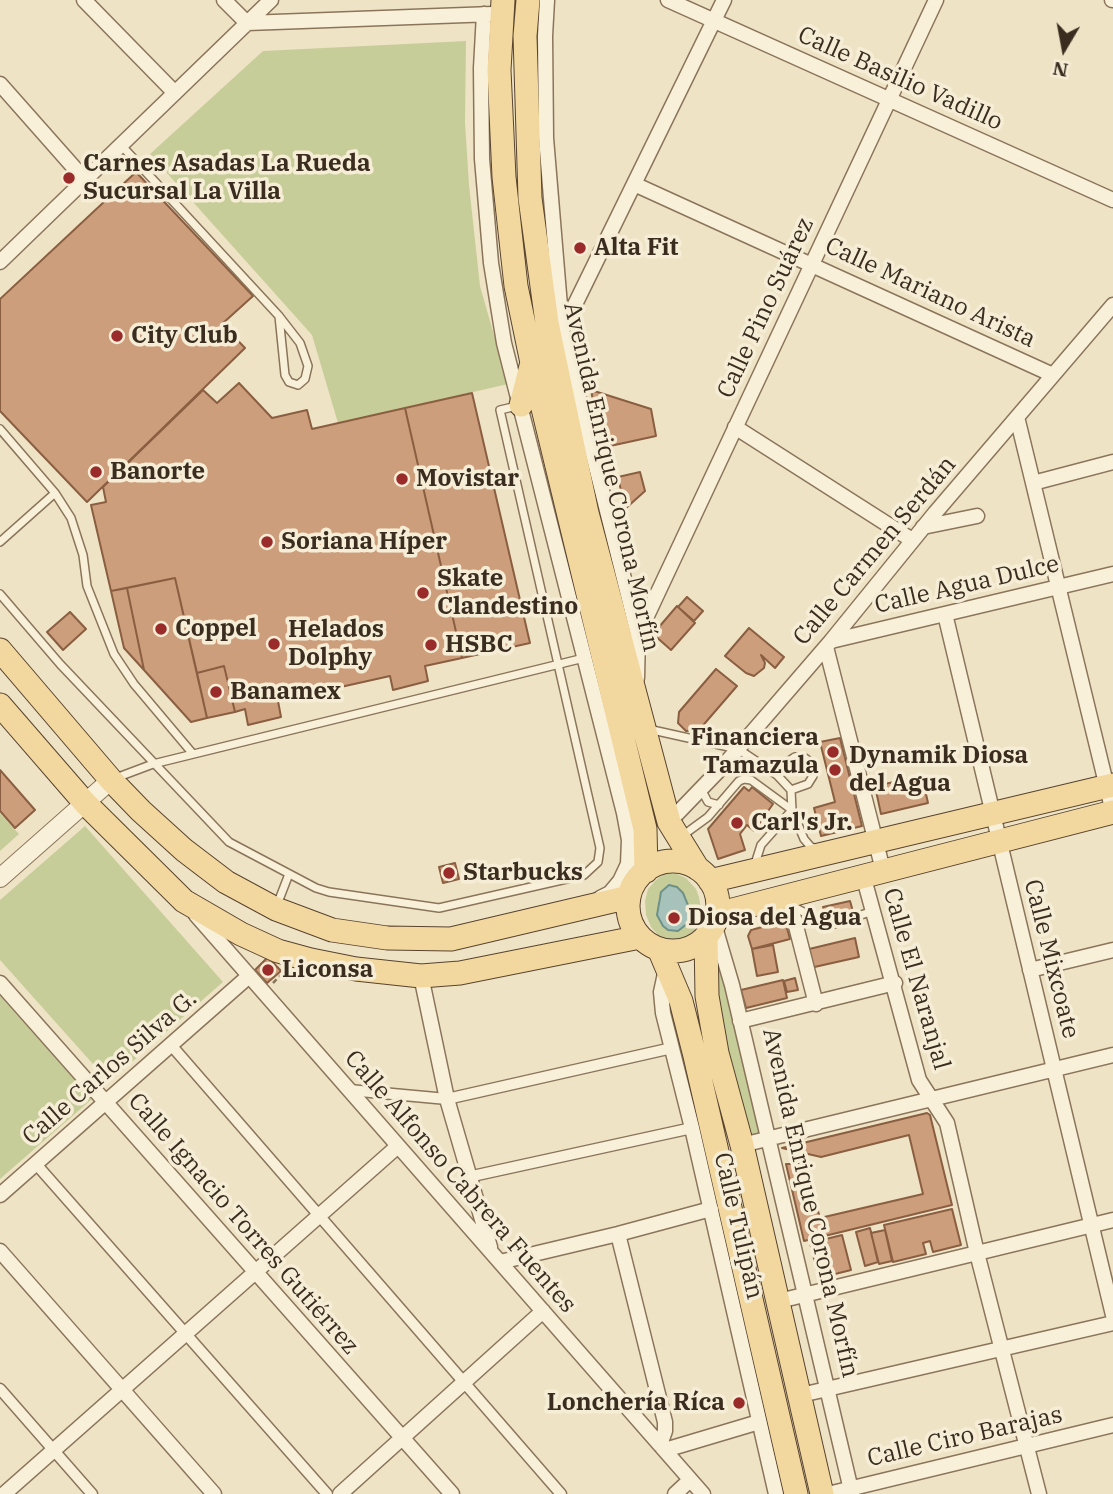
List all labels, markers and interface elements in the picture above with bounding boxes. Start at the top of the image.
north arrow [1029,14,1099,84]
street label: Calle Basilio Vadillo [793,21,1007,137]
text: N [1051,57,1070,83]
place label: Carnes Asadas La Rueda Sucursal La Villa [83,150,371,206]
marker: Carnes Asadas La Rueda Sucursal La Villa [61,170,77,186]
street label: Calle Pino Suárez [712,213,820,403]
street label: Calle Mariano Arista [820,232,1040,354]
place label: Alta Fit [594,234,679,262]
marker: Alta Fit [572,240,588,256]
street label: Avenida Enrique Corona Morfín [557,300,665,654]
place label: City Club [131,322,238,350]
marker: City Club [109,328,125,344]
street label: Calle Carmen Serdán [788,451,962,651]
place label: Banorte [110,458,205,486]
marker: Banorte [88,464,104,480]
place label: Movistar [416,465,519,493]
marker: Movistar [394,471,410,487]
place label: Soriana Híper [281,528,447,556]
marker: Soriana Híper [259,534,275,550]
street label: Calle Agua Dulce [872,550,1062,620]
place label: Skate Clandestino [437,565,578,621]
marker: Skate Clandestino [415,585,431,601]
place label: Coppel [175,615,257,643]
place label: Helados Dolphy [288,616,384,672]
marker: Coppel [153,621,169,637]
place label: HSBC [445,631,512,659]
marker: Helados Dolphy [266,636,282,652]
marker: HSBC [423,637,439,653]
place label: Banamex [230,678,341,706]
marker: Banamex [208,684,224,700]
place label: Financiera Tamazula [691,724,819,780]
place label: Dynamik Diosa del Agua [849,742,1028,798]
marker: Financiera Tamazula [825,744,841,760]
marker: Dynamik Diosa del Agua [827,762,843,778]
place label: Carl's Jr. [751,809,853,837]
marker: Carl's Jr. [729,815,745,831]
place label: Starbucks [463,859,583,887]
marker: Starbucks [441,865,457,881]
street label: Calle Mixcoate [1017,876,1085,1042]
street label: Calle El Naranjal [876,885,956,1073]
place label: Diosa del Agua [688,904,862,932]
marker: Diosa del Agua [666,910,682,926]
place label: Liconsa [282,956,373,984]
marker: Liconsa [260,962,276,978]
street label: Calle Carlos Silva G. [17,985,203,1151]
street label: Avenida Enrique Corona Morfín [756,1026,864,1380]
street label: Calle Alfonso Cabrera Fuentes [338,1045,582,1319]
street label: Calle Ignacio Torres Gutiérrez [122,1087,364,1361]
street label: Calle Tulipán [707,1150,769,1302]
place label: Lonchería Ríca [547,1389,725,1417]
marker: Lonchería Ríca [731,1395,747,1411]
street label: Calle Ciro Barajas [865,1401,1065,1473]

